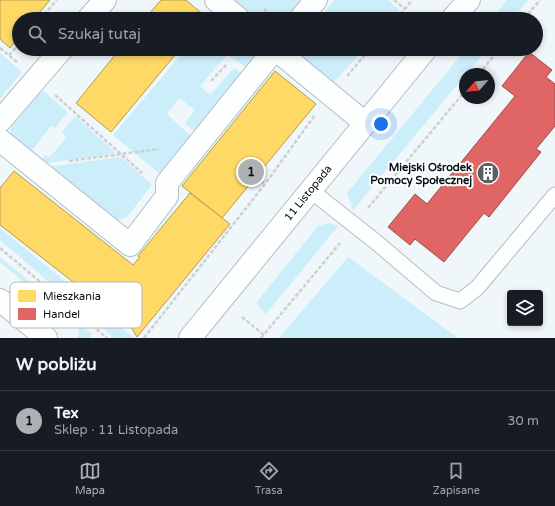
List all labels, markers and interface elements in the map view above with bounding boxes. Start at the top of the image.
search box [12,12,543,56]
icon: search [26,23,48,45]
text: Szukaj tutaj [58,25,141,43]
north arrow [459,68,495,104]
your location [371,114,391,134]
pin: 1 [238,157,264,187]
building icon: Miejski Ośrodek Pomocy Społecznej [475,160,501,186]
place label: Miejski Ośrodek Pomocy Społecznej [370,161,472,188]
street label: 11 Listopada [282,162,334,224]
legend [10,282,142,328]
text: Mieszkania [43,290,101,303]
map controls [507,290,543,326]
button: layers [507,290,543,326]
text: Handel [43,308,80,321]
text: W pobliżu [16,354,97,375]
text: Tex [54,404,79,422]
text: 1 [25,413,33,429]
text: 30 m [507,413,539,429]
text: Sklep · 11 Listopada [54,422,178,438]
tab: Mapa [75,460,105,497]
tab: Trasa [255,460,283,497]
tab: Zapisane [433,460,480,497]

